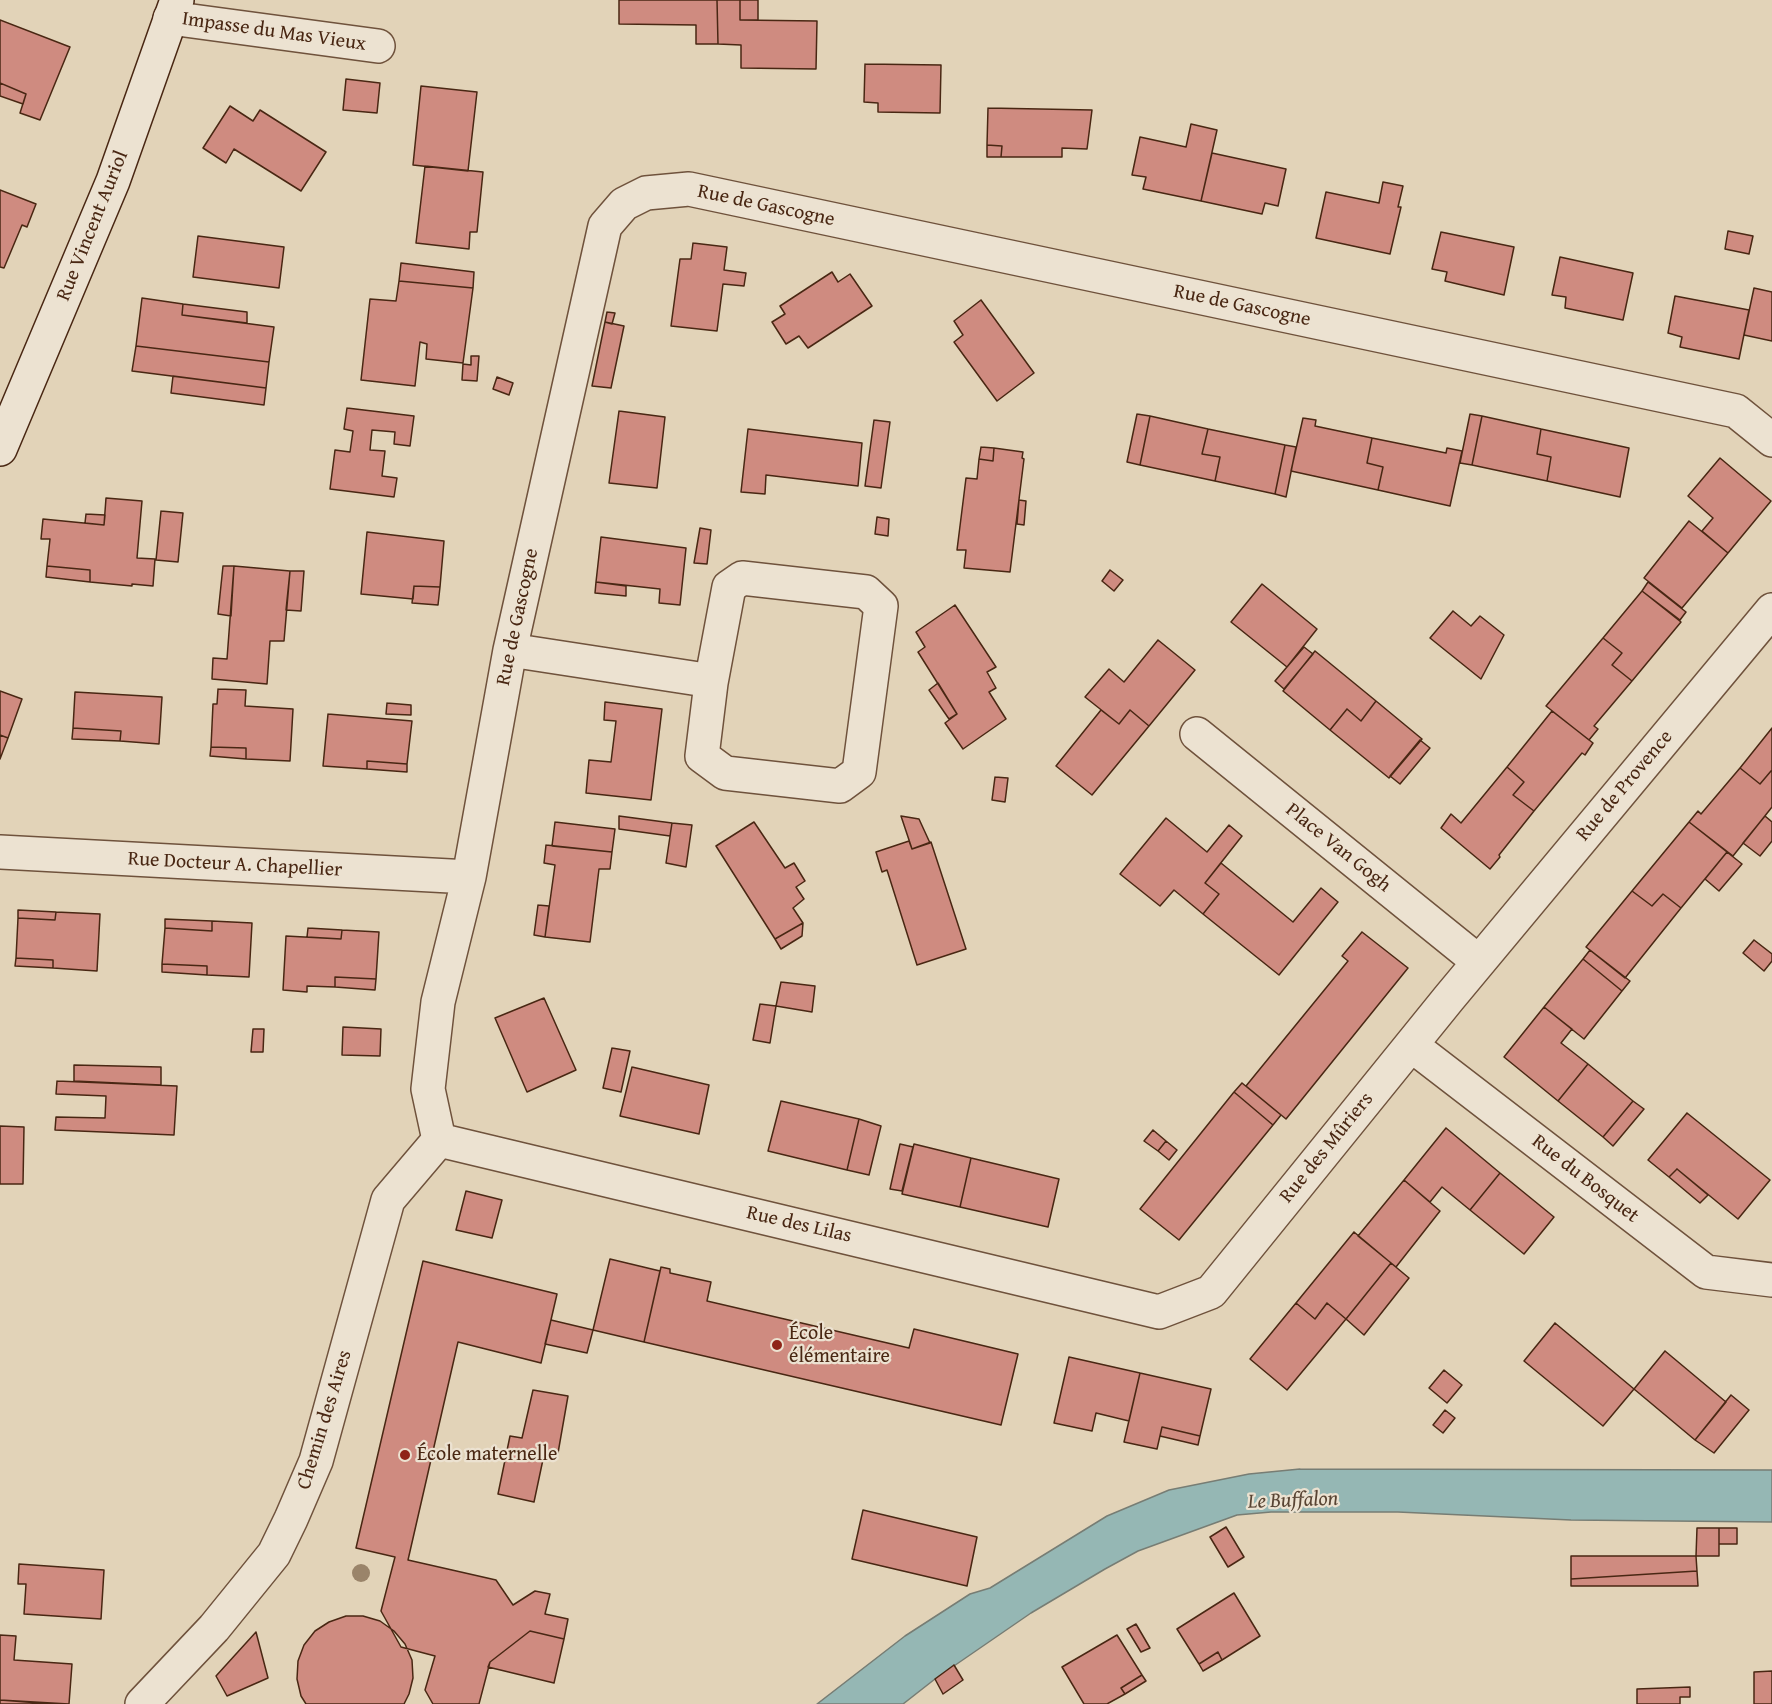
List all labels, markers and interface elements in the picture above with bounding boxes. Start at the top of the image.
street label: Impasse du Mas Vieux [180,7,368,57]
street label: Rue Vincent Auriol [52,147,134,305]
street label: Rue de Gascogne [695,180,837,232]
street label: Rue de Gascogne [1171,280,1313,332]
street label: Rue de Gascogne [492,546,544,688]
street label: Rue de Provence [1572,726,1678,846]
street label: Place Van Gogh [1280,798,1396,898]
street label: Rue Docteur A. Chapellier [127,847,343,883]
street label: Rue des Mûriers [1275,1088,1379,1208]
street label: Rue du Bosquet [1527,1130,1643,1228]
street label: Rue des Lilas [744,1201,854,1249]
place label: École élémentaire [789,1322,890,1369]
marker: École élémentaire [770,1338,784,1352]
street label: Chemin des Aires [292,1347,358,1493]
place label: École maternelle [417,1443,557,1467]
marker: École maternelle [398,1448,412,1462]
water label: Le Buffalon [1247,1487,1339,1515]

